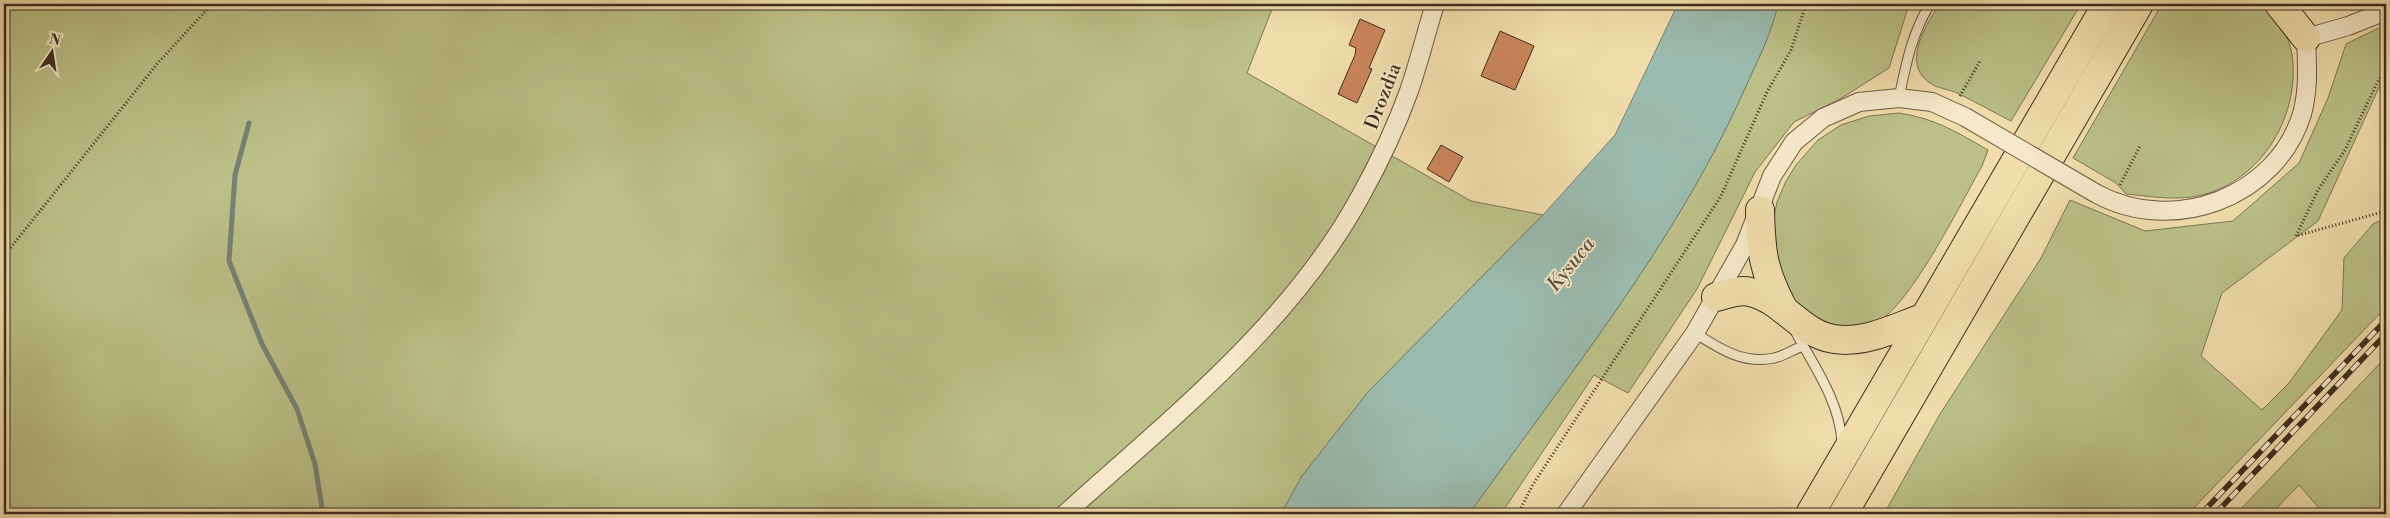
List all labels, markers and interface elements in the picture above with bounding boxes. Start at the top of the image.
north arrow [28,28,78,78]
text: N [47,30,62,50]
street label: Drozdia [1359,59,1407,133]
water label: Kysuca [1542,232,1601,297]

